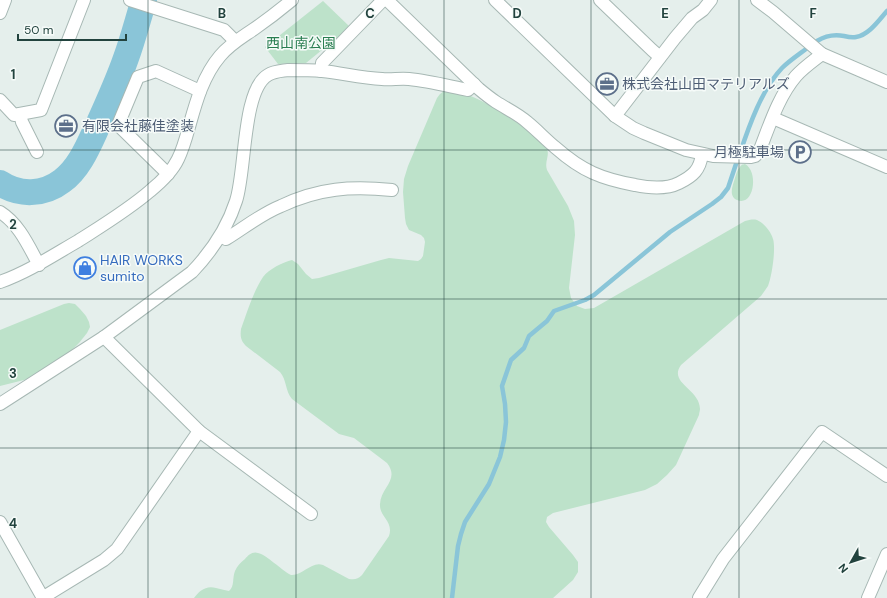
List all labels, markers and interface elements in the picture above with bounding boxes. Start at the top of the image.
text: B [218,5,226,22]
text: C [365,5,375,22]
text: D [512,5,522,22]
text: E [661,5,669,22]
text: F [809,5,817,22]
scale bar [18,16,126,42]
text: 50 m [24,22,53,38]
park label: 西山南公園 [266,34,336,52]
text: 1 [11,66,15,83]
office icon: 株式会社山田マテリアルズ [594,71,620,97]
place label: 株式会社山田マテリアルズ [622,75,790,93]
office icon: 有限会社藤佳塗装 [53,113,79,139]
place label: 有限会社藤佳塗装 [82,117,194,135]
parking icon: 月極駐車場 [787,139,813,165]
place label: 月極駐車場 [714,143,784,161]
text: 2 [9,216,17,233]
place label: HAIR WORKS sumito [100,251,183,285]
shop icon: HAIR WORKS sumito [72,255,98,281]
text: 3 [9,365,17,382]
text: 4 [9,515,17,532]
north arrow [831,542,871,582]
text: N [835,561,851,576]

